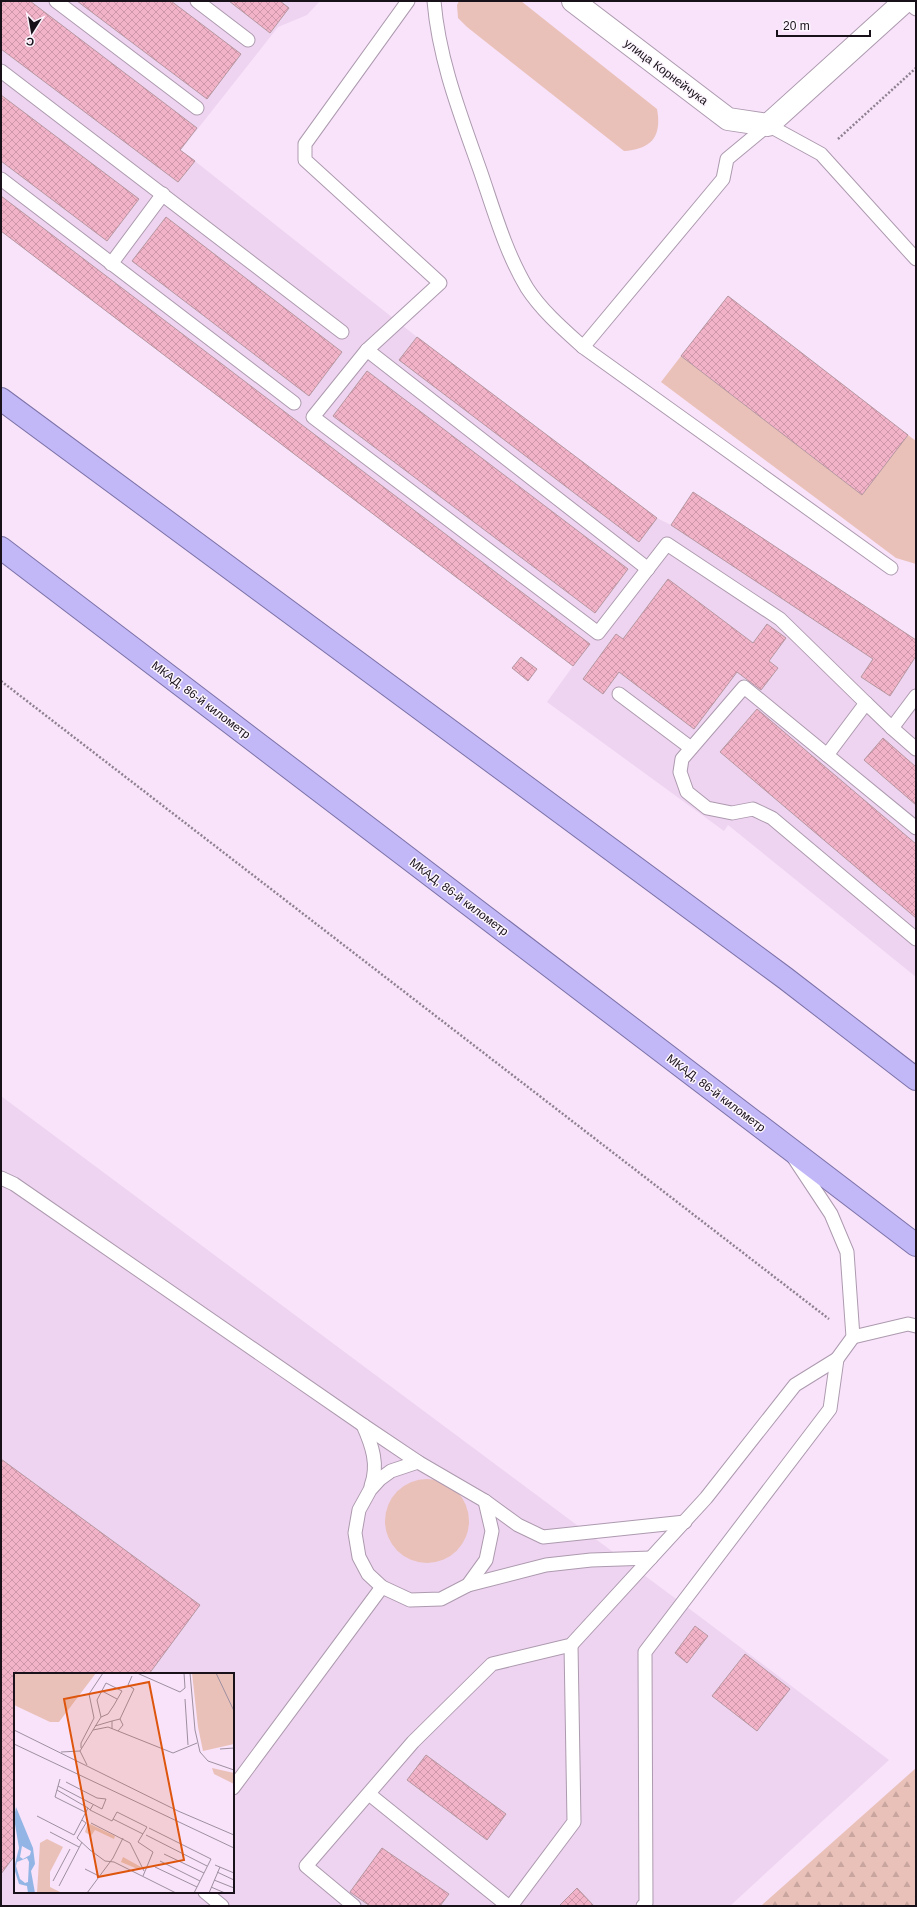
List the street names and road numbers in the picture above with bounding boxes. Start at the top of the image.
street label: улица Корнейчука [621,36,711,108]
street label: МКАД, 86-й километр [149,658,253,742]
street label: МКАД, 86-й километр [407,855,511,939]
street label: МКАД, 86-й километр [664,1051,768,1135]

